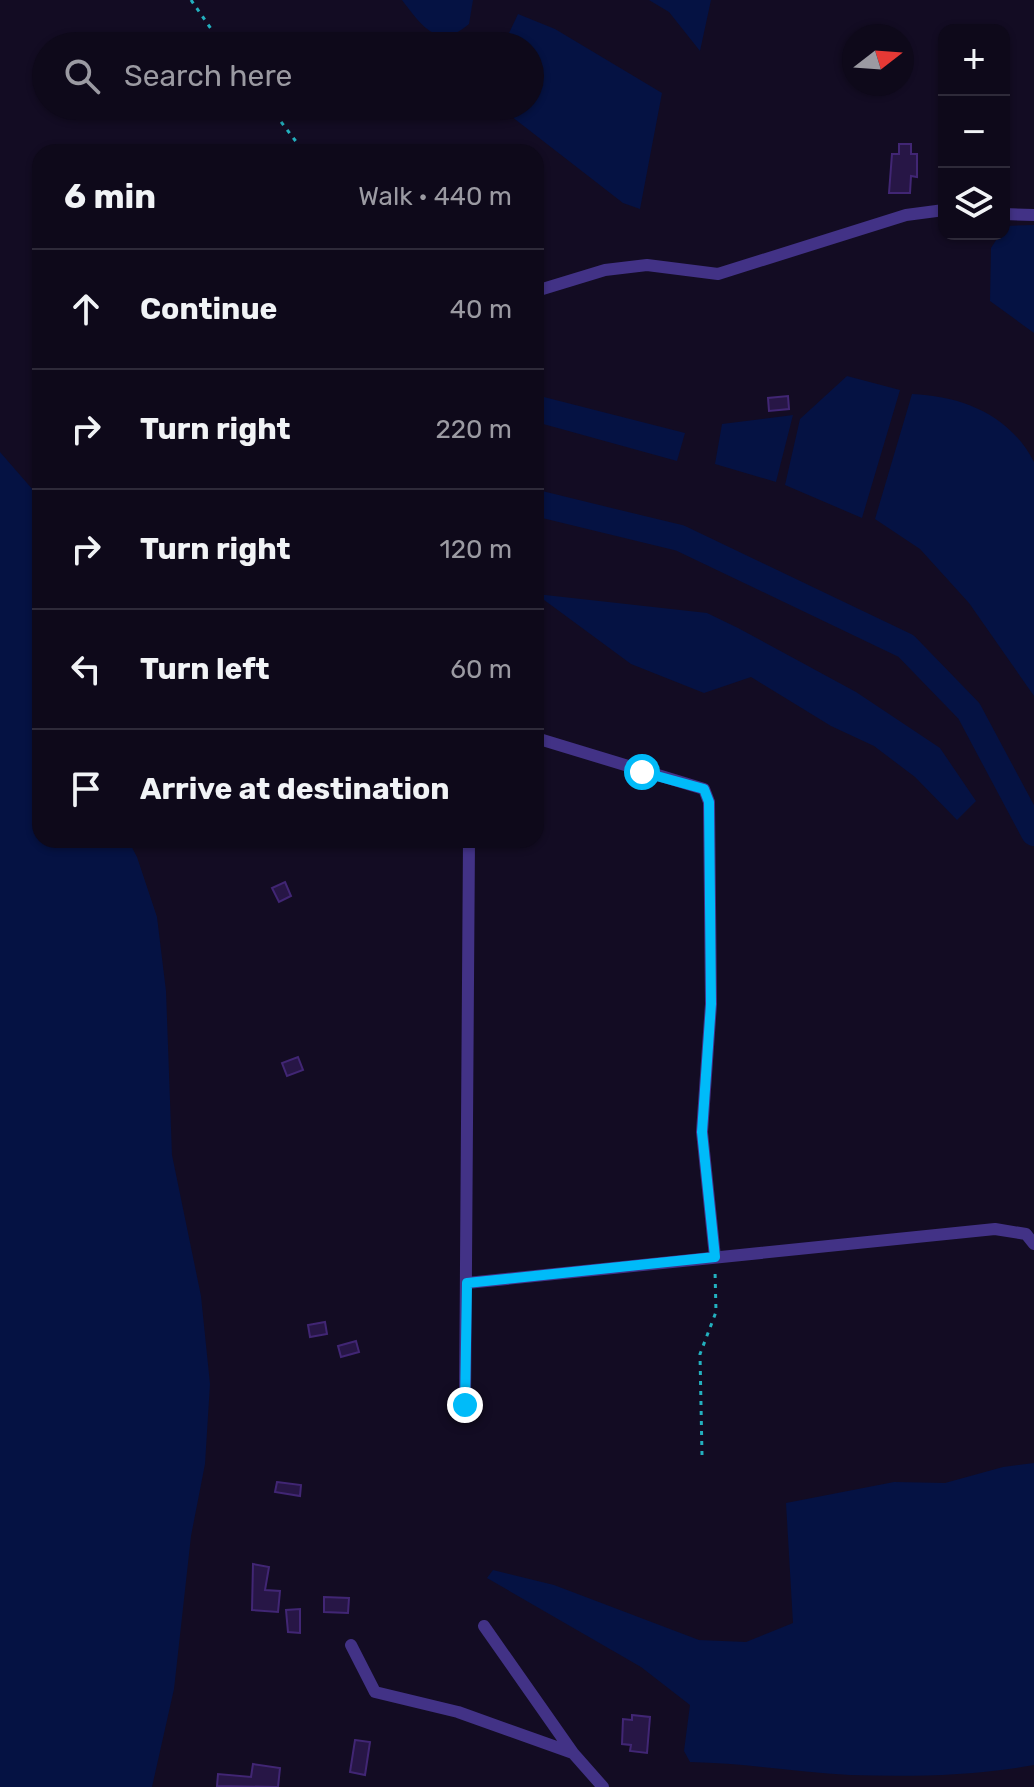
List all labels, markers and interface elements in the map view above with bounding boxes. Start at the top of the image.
north arrow [842,24,914,96]
map controls [938,24,1010,240]
button: + [938,24,1010,96]
search box [32,32,544,120]
icon: search [60,54,104,98]
text: Search here [124,58,292,94]
button: − [938,96,1010,168]
button: layers [938,168,1010,240]
text: 6 min [64,176,156,217]
text: Walk · 440 m [358,181,512,212]
icon: ahead [64,287,108,331]
text: Continue [140,291,277,327]
text: 40 m [450,294,512,325]
icon: right [64,407,108,451]
text: Turn right [140,411,291,447]
text: 220 m [435,414,512,445]
icon: right [64,527,108,571]
text: Turn right [140,531,291,567]
text: 120 m [440,534,512,565]
icon: left [64,647,108,691]
text: Turn left [140,651,270,687]
text: 60 m [450,654,512,685]
route start [624,754,660,790]
icon: arrive [64,767,108,811]
text: Arrive at destination [140,771,450,807]
route end [447,1387,483,1423]

